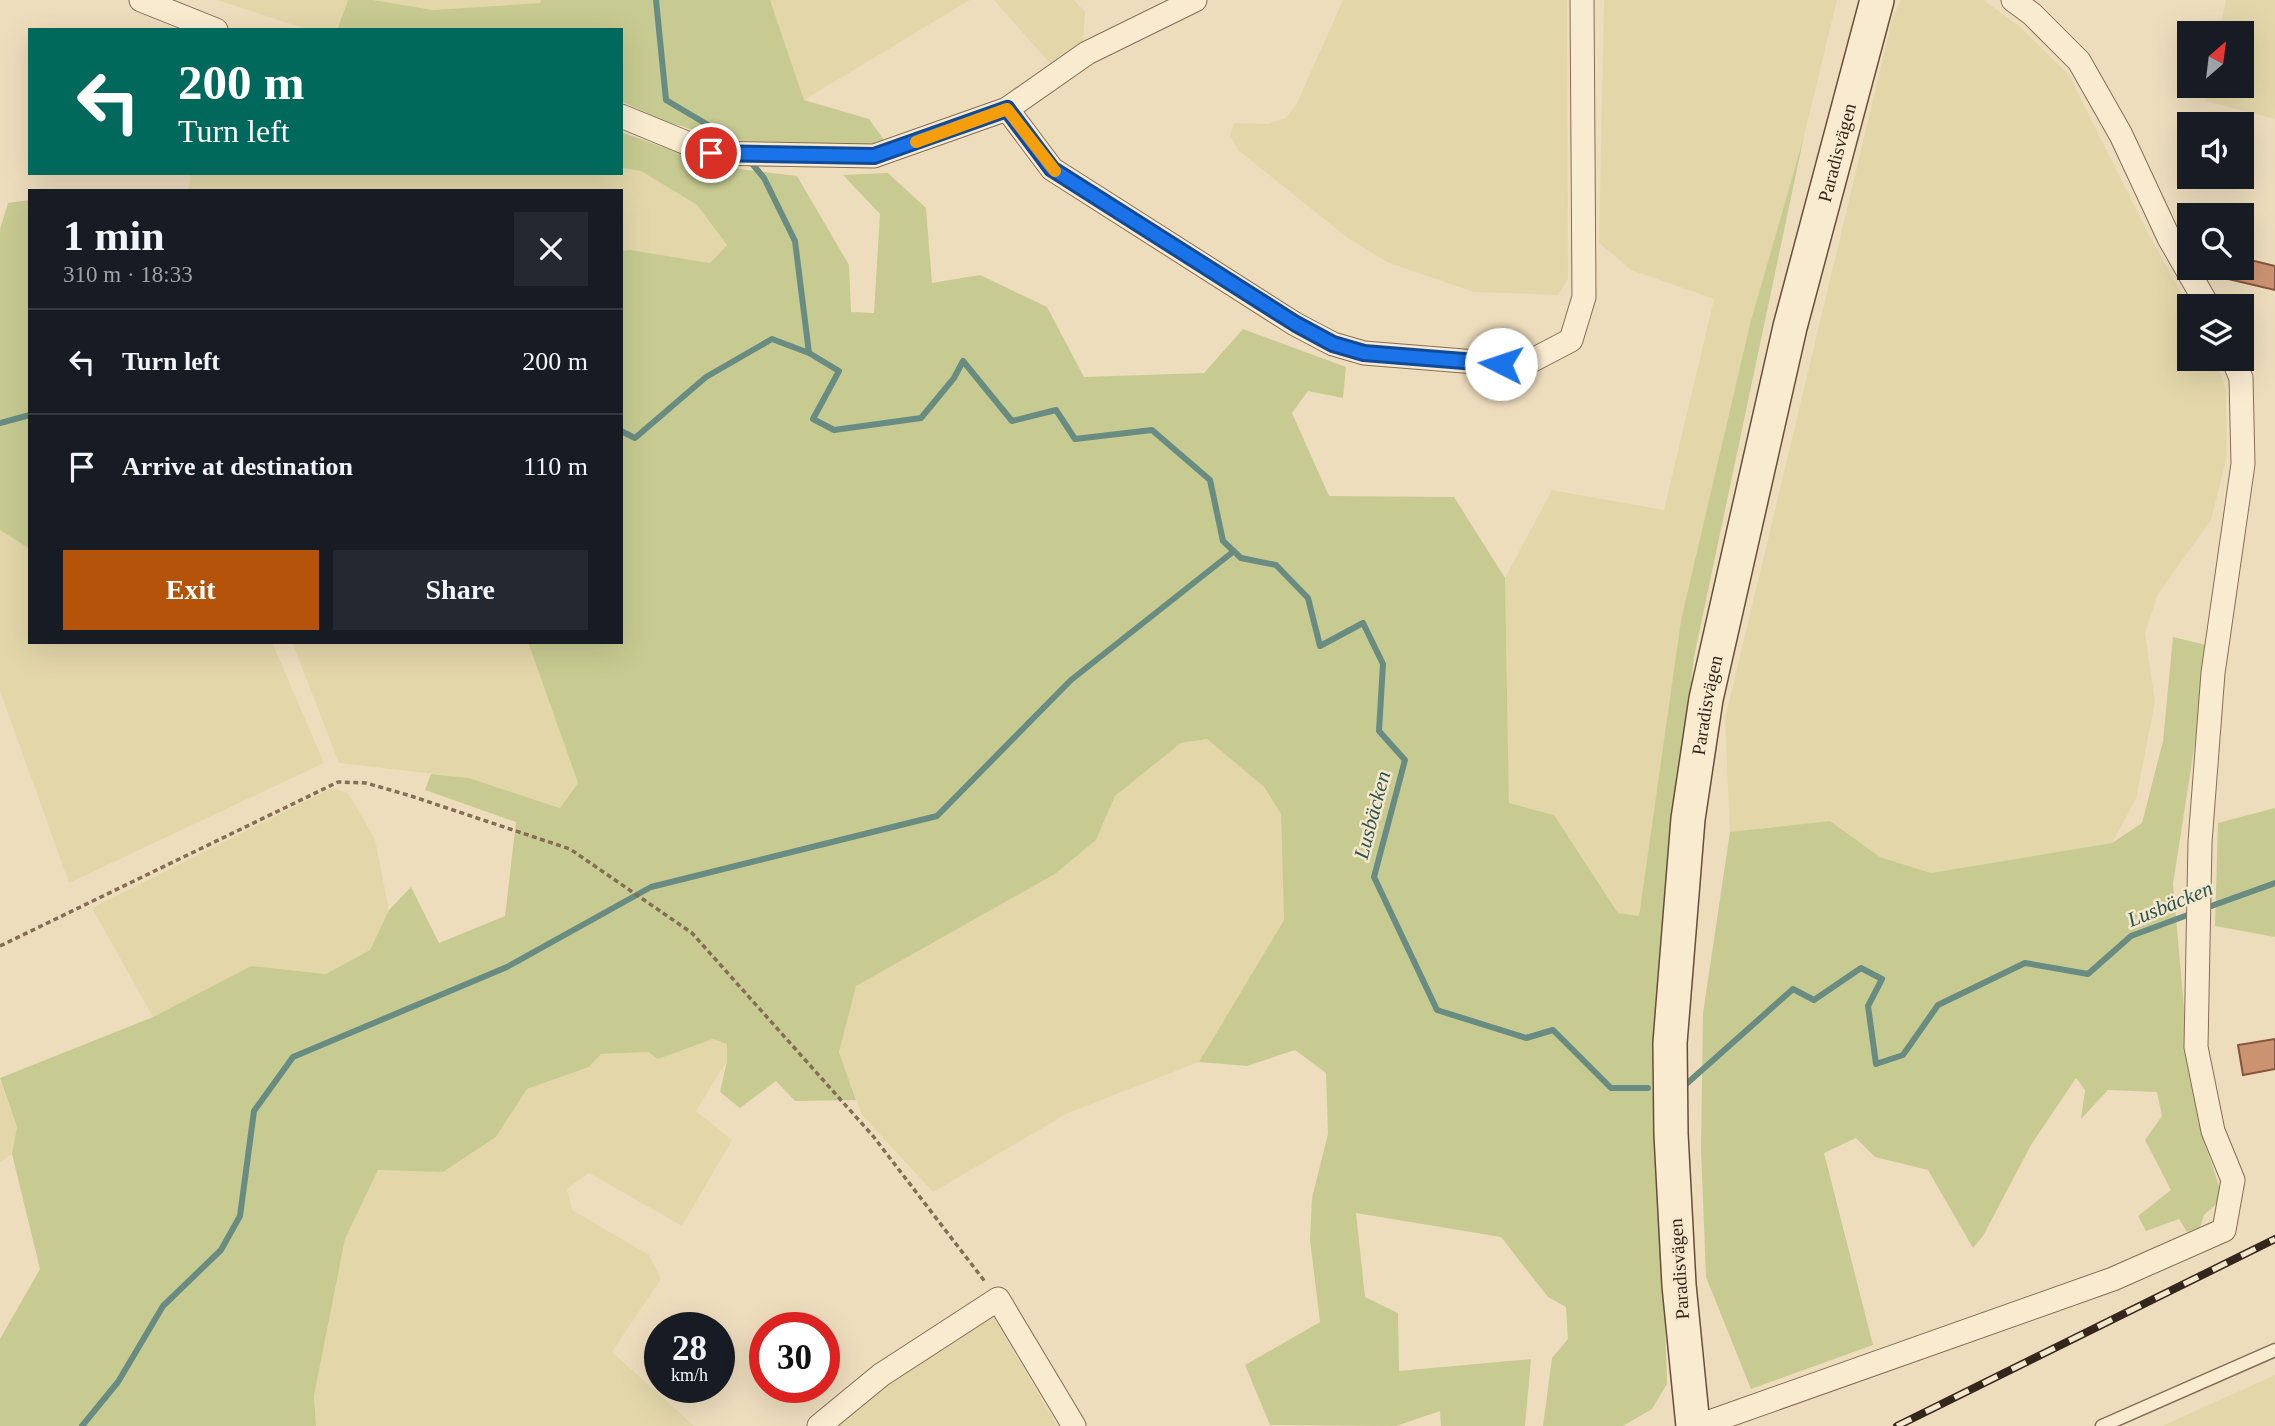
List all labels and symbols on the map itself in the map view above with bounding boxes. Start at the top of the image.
north arrow [2177,21,2254,98]
street label: Paradisvägen [1813,100,1860,204]
pin [681,123,741,183]
position arrow [1464,327,1538,401]
street label: Paradisvägen [1687,653,1726,757]
water label: Lusbäcken [1349,769,1395,862]
water label: Lusbäcken [2123,876,2216,932]
street label: Paradisvägen [1665,1217,1693,1320]
speed limit sign: 30 [749,1312,840,1403]

